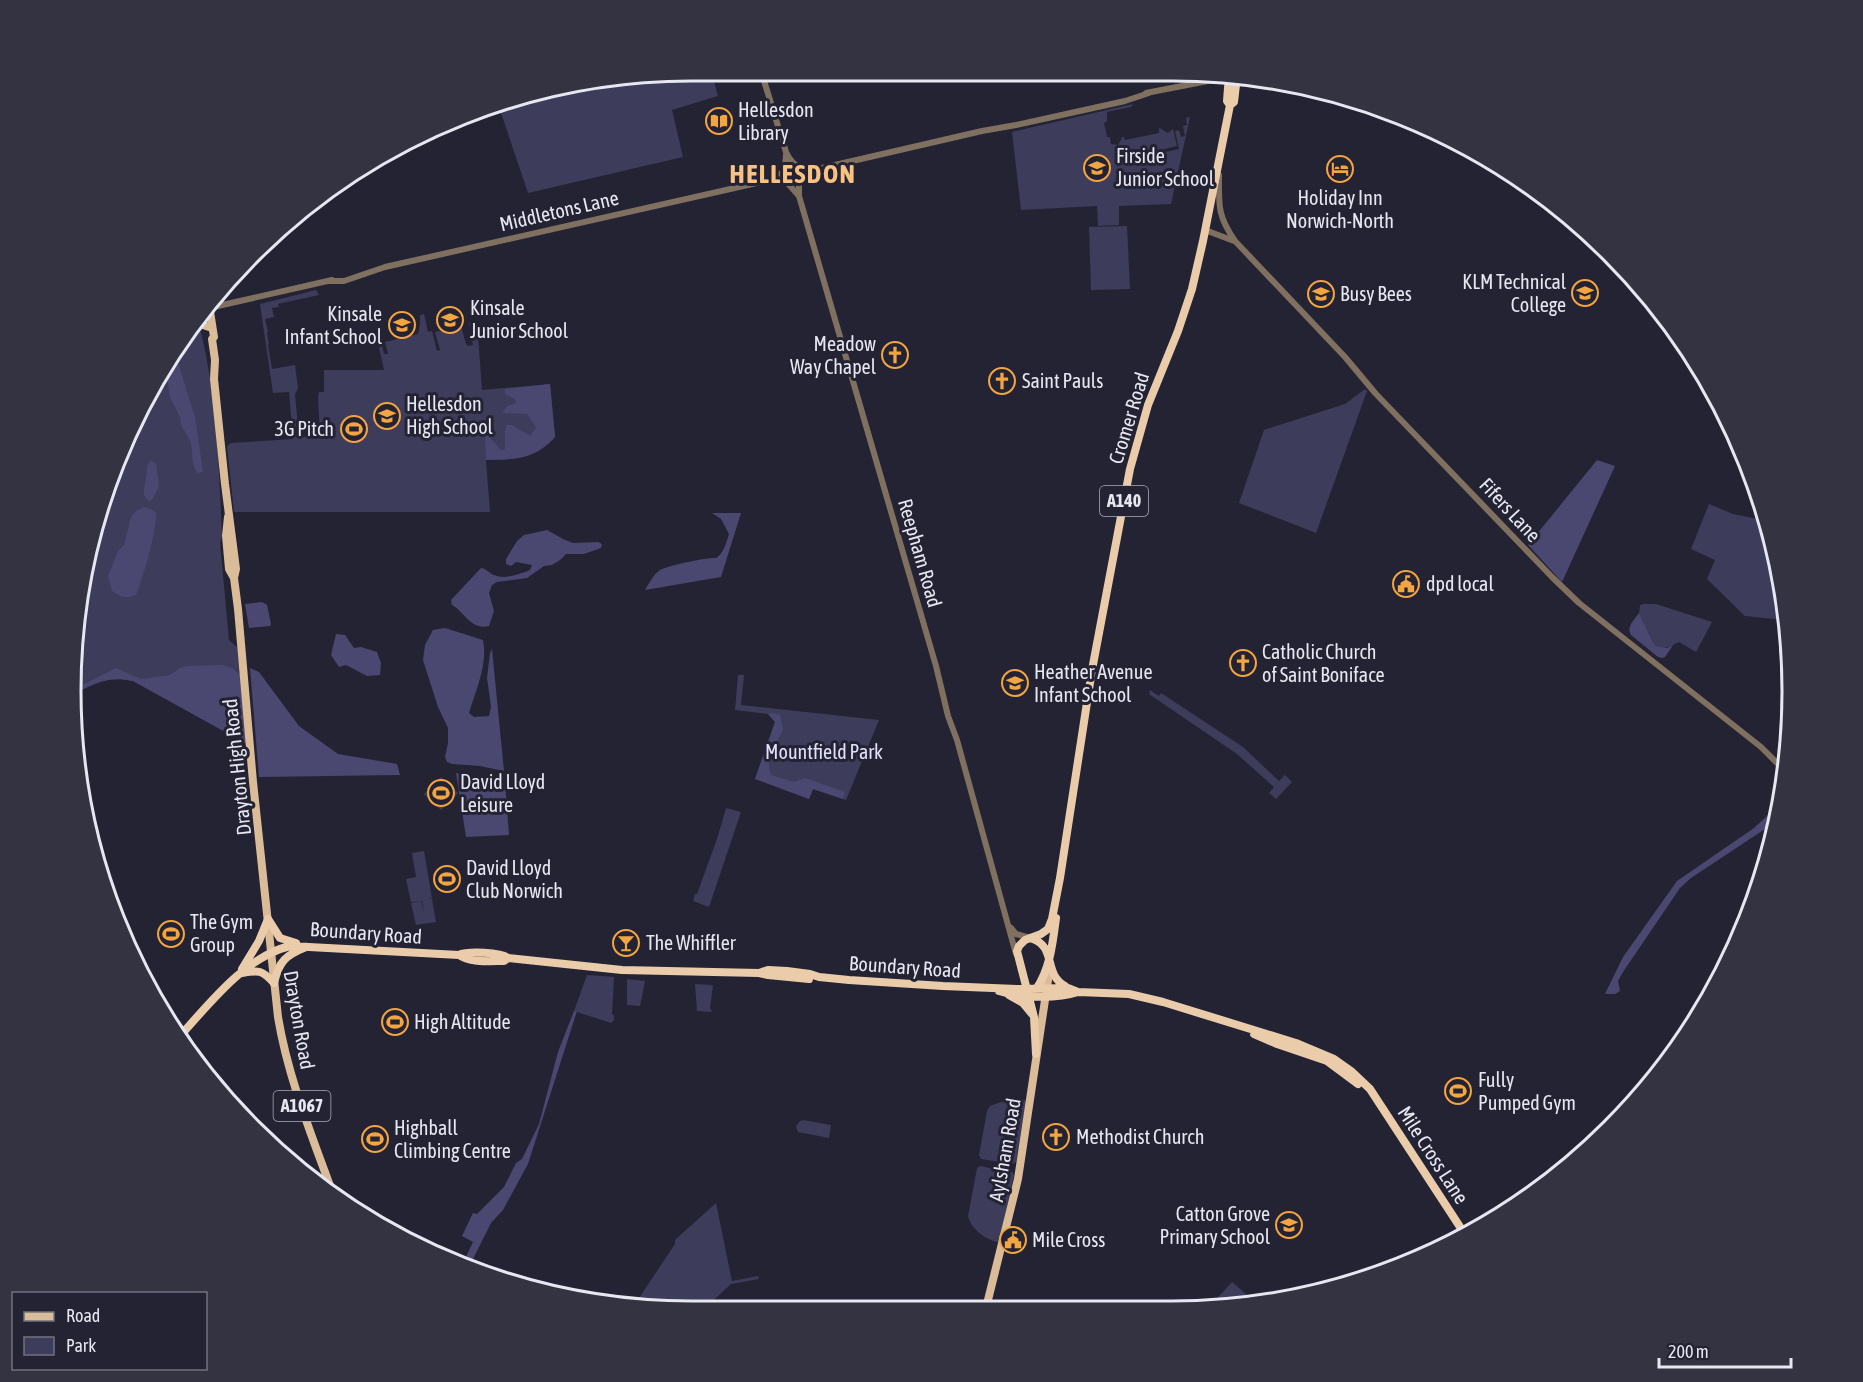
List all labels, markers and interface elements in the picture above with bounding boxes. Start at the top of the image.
place label: Hellesdon Library [738,98,814,144]
library icon: Hellesdon Library [704,106,734,136]
place label: Firside Junior School [1116,144,1215,190]
school or university icon: Firside Junior School [1082,153,1112,183]
hotel icon: Holiday Inn Norwich-North [1325,154,1355,184]
district label: HELLESDON [730,159,856,189]
street label: Middletons Lane [497,186,621,235]
place label: Holiday Inn Norwich-North [1286,186,1394,232]
place label: KLM Technical College [1462,270,1567,316]
school or university icon: KLM Technical College [1570,278,1600,308]
school or university icon: Busy Bees [1306,279,1336,309]
place label: Busy Bees [1340,282,1412,305]
place label: Kinsale Junior School [470,296,569,342]
place label: Kinsale Infant School [285,302,383,348]
school or university icon: Kinsale Junior School [435,305,465,335]
school or university icon: Kinsale Infant School [387,310,417,340]
place label: Meadow Way Chapel [790,332,877,378]
church icon: Meadow Way Chapel [880,340,910,370]
church icon: Saint Pauls [987,366,1017,396]
place label: Saint Pauls [1022,369,1103,392]
street label: Cromer Road [1104,369,1153,466]
place label: Hellesdon High School [406,392,494,438]
school or university icon: Hellesdon High School [372,401,402,431]
sports icon: 3G Pitch [339,414,369,444]
place label: 3G Pitch [275,417,334,440]
street label: Fifers Lane [1475,473,1546,546]
road number: A140 [1100,486,1148,516]
street label: Reepham Road [894,496,947,610]
public building icon: dpd local [1391,569,1421,599]
place label: dpd local [1426,572,1494,595]
place label: Catholic Church of Saint Boniface [1262,640,1385,686]
church icon: Catholic Church of Saint Boniface [1228,648,1258,678]
place label: Heather Avenue Infant School [1034,660,1153,706]
school or university icon: Heather Avenue Infant School [1000,668,1030,698]
street label: Drayton High Road [218,698,255,836]
park label: Mountfield Park [765,740,883,763]
place label: David Lloyd Leisure [460,770,545,816]
sports icon: David Lloyd Leisure [426,778,456,808]
place label: David Lloyd Club Norwich [466,856,563,902]
sports icon: David Lloyd Club Norwich [432,864,462,894]
place label: The Gym Group [190,910,253,956]
street label: Boundary Road [309,917,423,948]
sports icon: The Gym Group [156,919,186,949]
bar icon: The Whiffler [611,928,641,958]
place label: The Whiffler [646,931,737,954]
street label: Boundary Road [848,951,962,982]
street label: Drayton Road [279,969,319,1071]
sports icon: High Altitude [380,1007,410,1037]
place label: High Altitude [414,1010,511,1033]
place label: Fully Pumped Gym [1478,1068,1576,1114]
sports icon: Fully Pumped Gym [1443,1076,1473,1106]
road number: A1067 [274,1091,330,1121]
street label: Aylsham Road [984,1096,1025,1203]
street label: Mile Cross Lane [1393,1102,1474,1208]
place label: Highball Climbing Centre [394,1116,511,1162]
church icon: Methodist Church [1041,1122,1071,1152]
sports icon: Highball Climbing Centre [360,1124,390,1154]
place label: Methodist Church [1076,1125,1204,1148]
place label: Catton Grove Primary School [1160,1202,1271,1248]
school or university icon: Catton Grove Primary School [1274,1210,1304,1240]
public building icon: Mile Cross [998,1225,1028,1255]
place label: Mile Cross [1032,1228,1105,1251]
legend [12,1292,207,1370]
text: Road [66,1305,100,1326]
scale bar [1659,1331,1791,1369]
text: Park [66,1335,96,1356]
text: 200 m [1668,1341,1709,1362]

